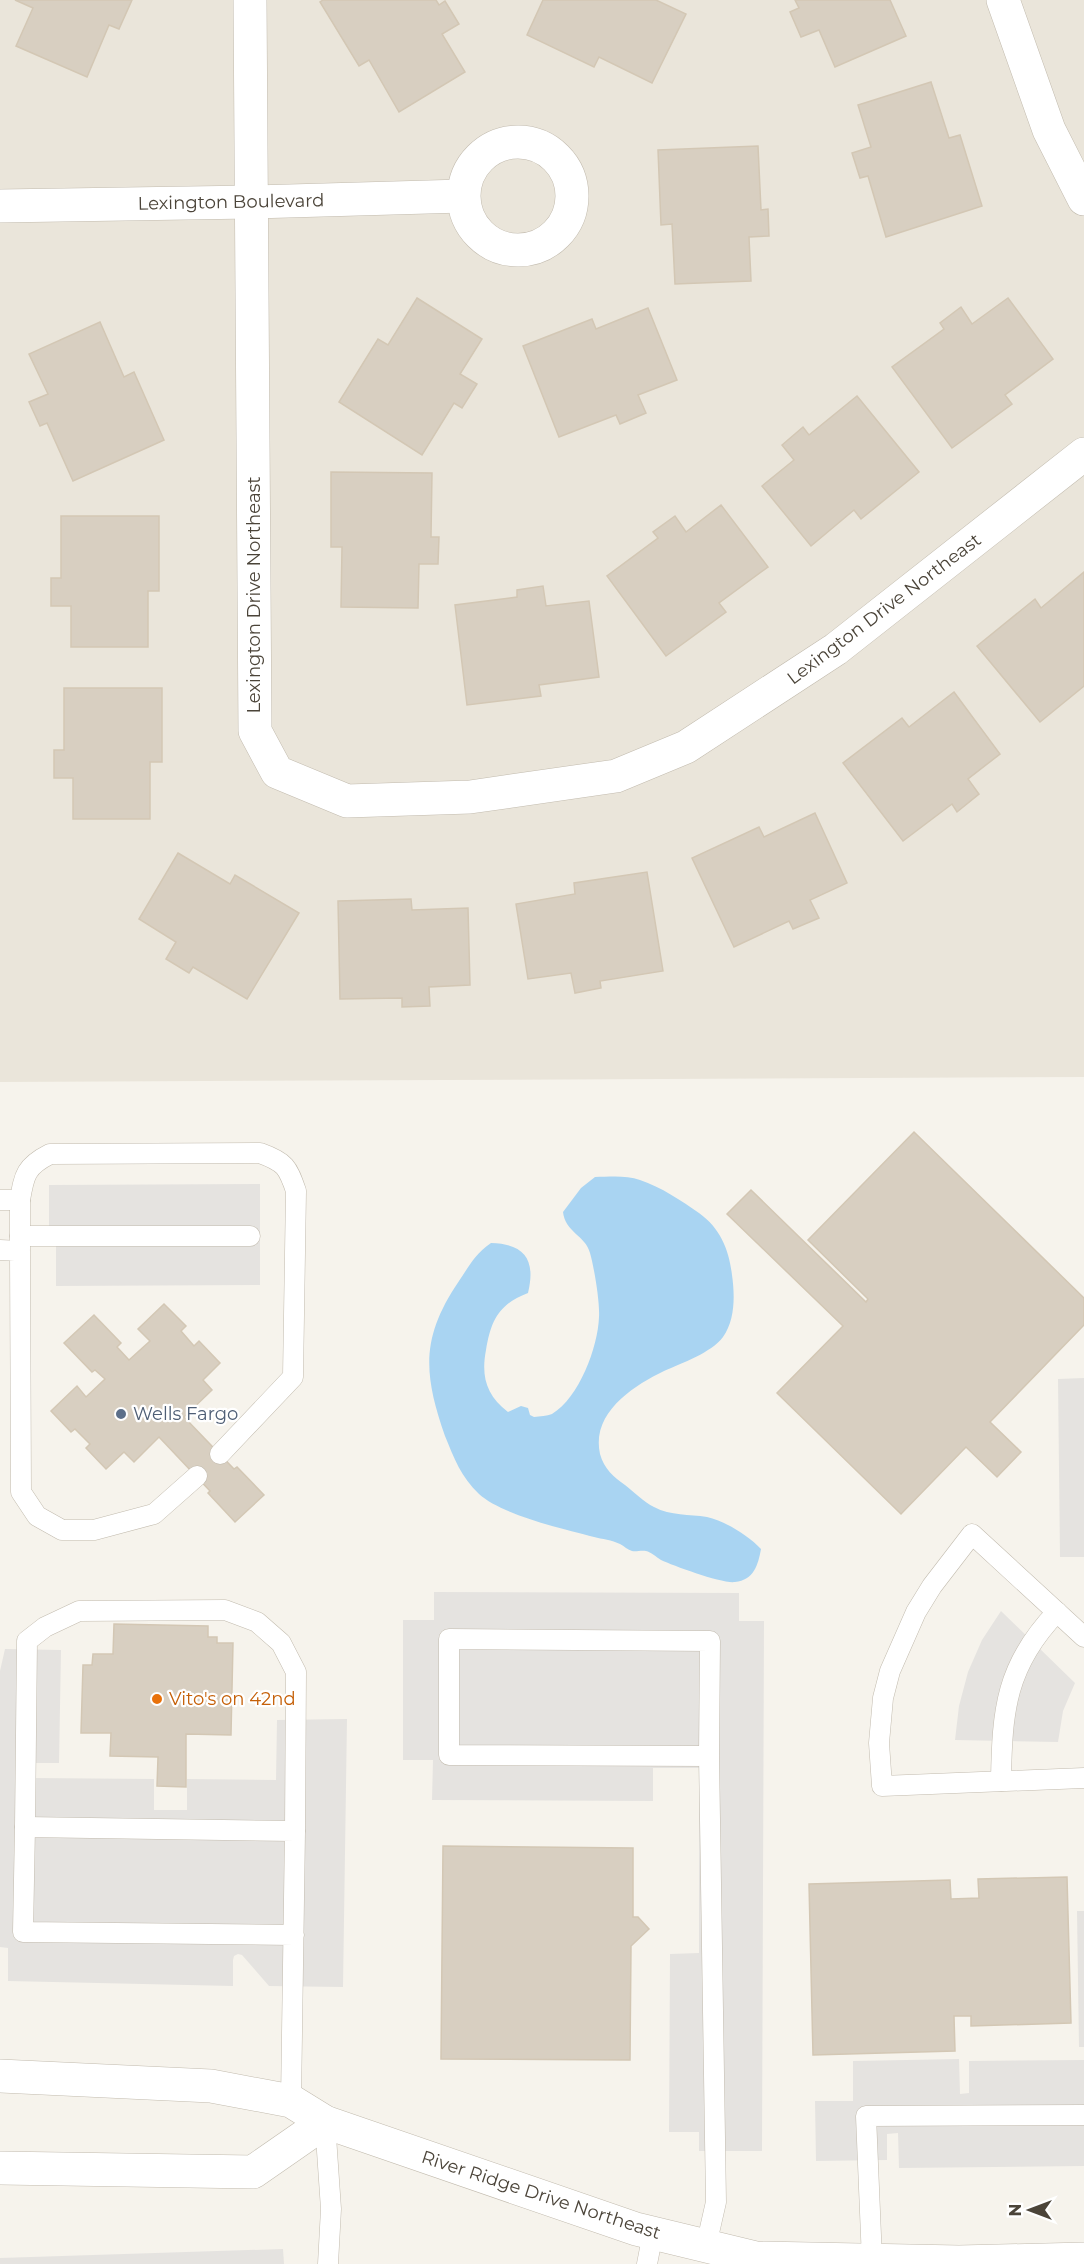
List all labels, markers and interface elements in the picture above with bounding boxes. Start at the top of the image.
street label: Lexington Boulevard [137,189,325,215]
street label: Lexington Drive Northeast [243,476,265,714]
street label: Lexington Drive Northeast [783,529,985,689]
place label: Wells Fargo [133,1403,238,1425]
marker: Wells Fargo [114,1407,128,1421]
place label: Vito's on 42nd [169,1688,296,1710]
marker: Vito's on 42nd [150,1692,164,1706]
street label: River Ridge Drive Northeast [419,2146,663,2244]
north arrow [1000,2180,1060,2240]
text: N [1006,2204,1025,2216]

